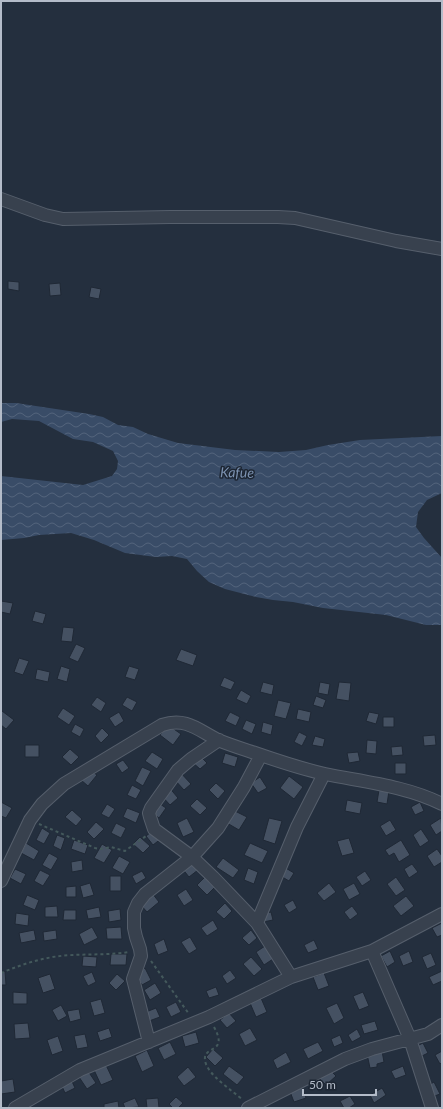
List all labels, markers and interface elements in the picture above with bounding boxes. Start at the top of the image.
water label: Kafue [220,463,254,481]
scale bar [303,1071,376,1097]
text: 50 m [309,1077,336,1092]

